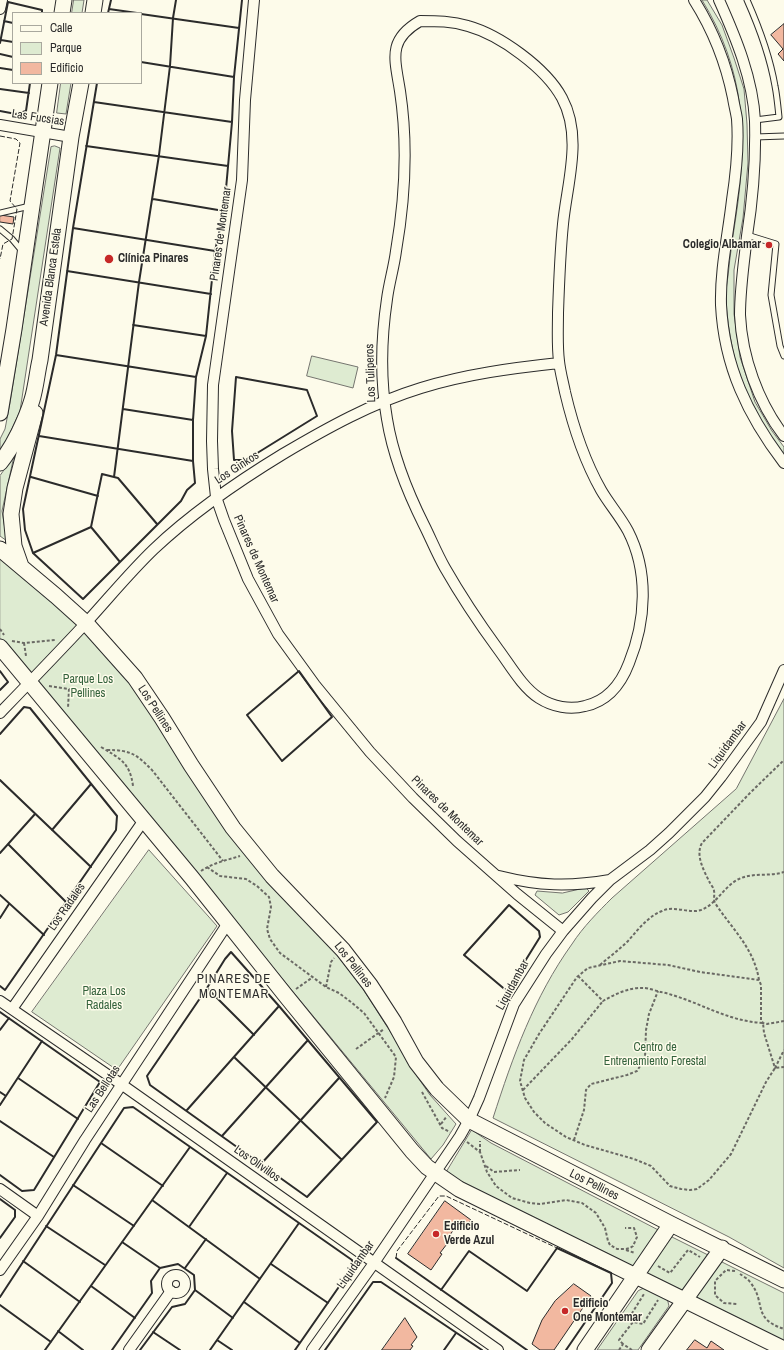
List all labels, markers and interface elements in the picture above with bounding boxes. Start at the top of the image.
legend [12,12,142,84]
text: Calle [50,20,72,36]
text: Parque [50,40,82,56]
text: Edificio [50,60,83,76]
street label: Las Fucsias [11,107,65,129]
street label: Pinares de Montemar [207,186,235,282]
street label: Avenida Blanca Estela [37,227,65,327]
place label: Colegio Albamar [683,238,761,252]
marker: Colegio Albamar [764,240,774,250]
place label: Clínica Pinares [118,252,189,266]
marker: Clínica Pinares [103,253,115,265]
street label: Los Tuliperos [363,343,379,403]
street label: Los Ginkos [212,448,262,488]
street label: Pinares de Montemar [230,513,282,605]
park label: Parque Los Pellines [63,673,113,701]
street label: Los Pellines [134,683,176,735]
street label: Liquidambar [706,718,750,772]
street label: Pinares de Montemar [408,773,486,849]
street label: Los Radales [45,880,89,934]
street label: Los Pellines [331,939,375,991]
street label: Liquidambar [493,957,533,1013]
district label: PINARES DE MONTEMAR [197,972,271,1003]
park label: Plaza Los Radales [82,985,126,1013]
park label: Centro de Entrenamiento Forestal [604,1041,706,1069]
street label: Las Bellotas [82,1063,124,1115]
street label: Los Olivillos [231,1143,283,1185]
street label: Los Pellines [567,1166,621,1204]
place label: Edificio Verde Azul [444,1220,494,1248]
marker: Edificio Verde Azul [431,1229,441,1239]
street label: Liquidambar [334,1238,378,1292]
place label: Edificio One Montemar [573,1297,642,1325]
marker: Edificio One Montemar [560,1306,570,1316]

